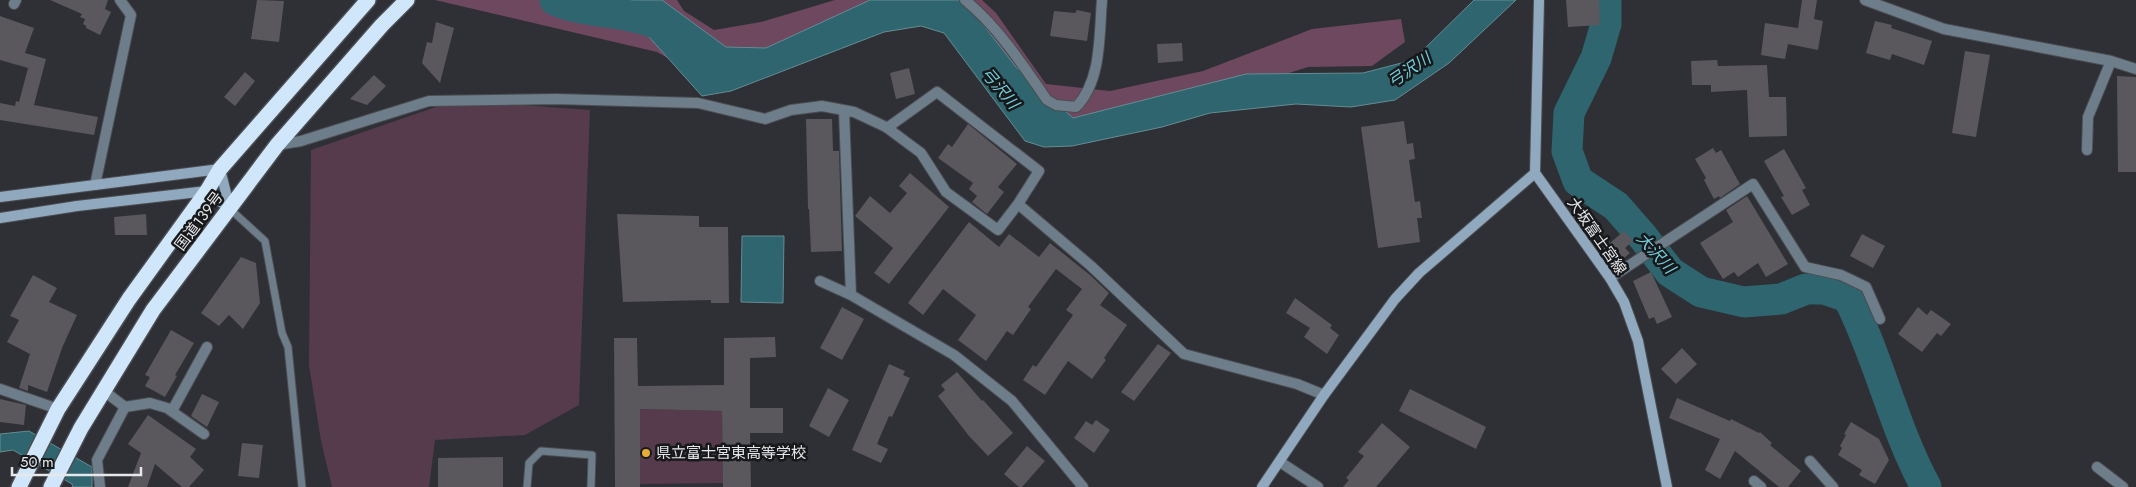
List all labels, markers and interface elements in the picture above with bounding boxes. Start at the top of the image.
water label: 弓沢川 [1383,46,1437,93]
water label: 弓沢川 [976,62,1026,115]
street label: 国道139号 [170,187,228,255]
street label: 大坂富士宮線 [1562,193,1632,279]
water label: 大沢川 [1631,227,1682,280]
place label: 県立富士宮東高等学校 [656,442,806,464]
scale bar [12,444,141,476]
marker: 県立富士宮東高等学校 [640,447,652,459]
text: 50 m [20,451,54,473]

